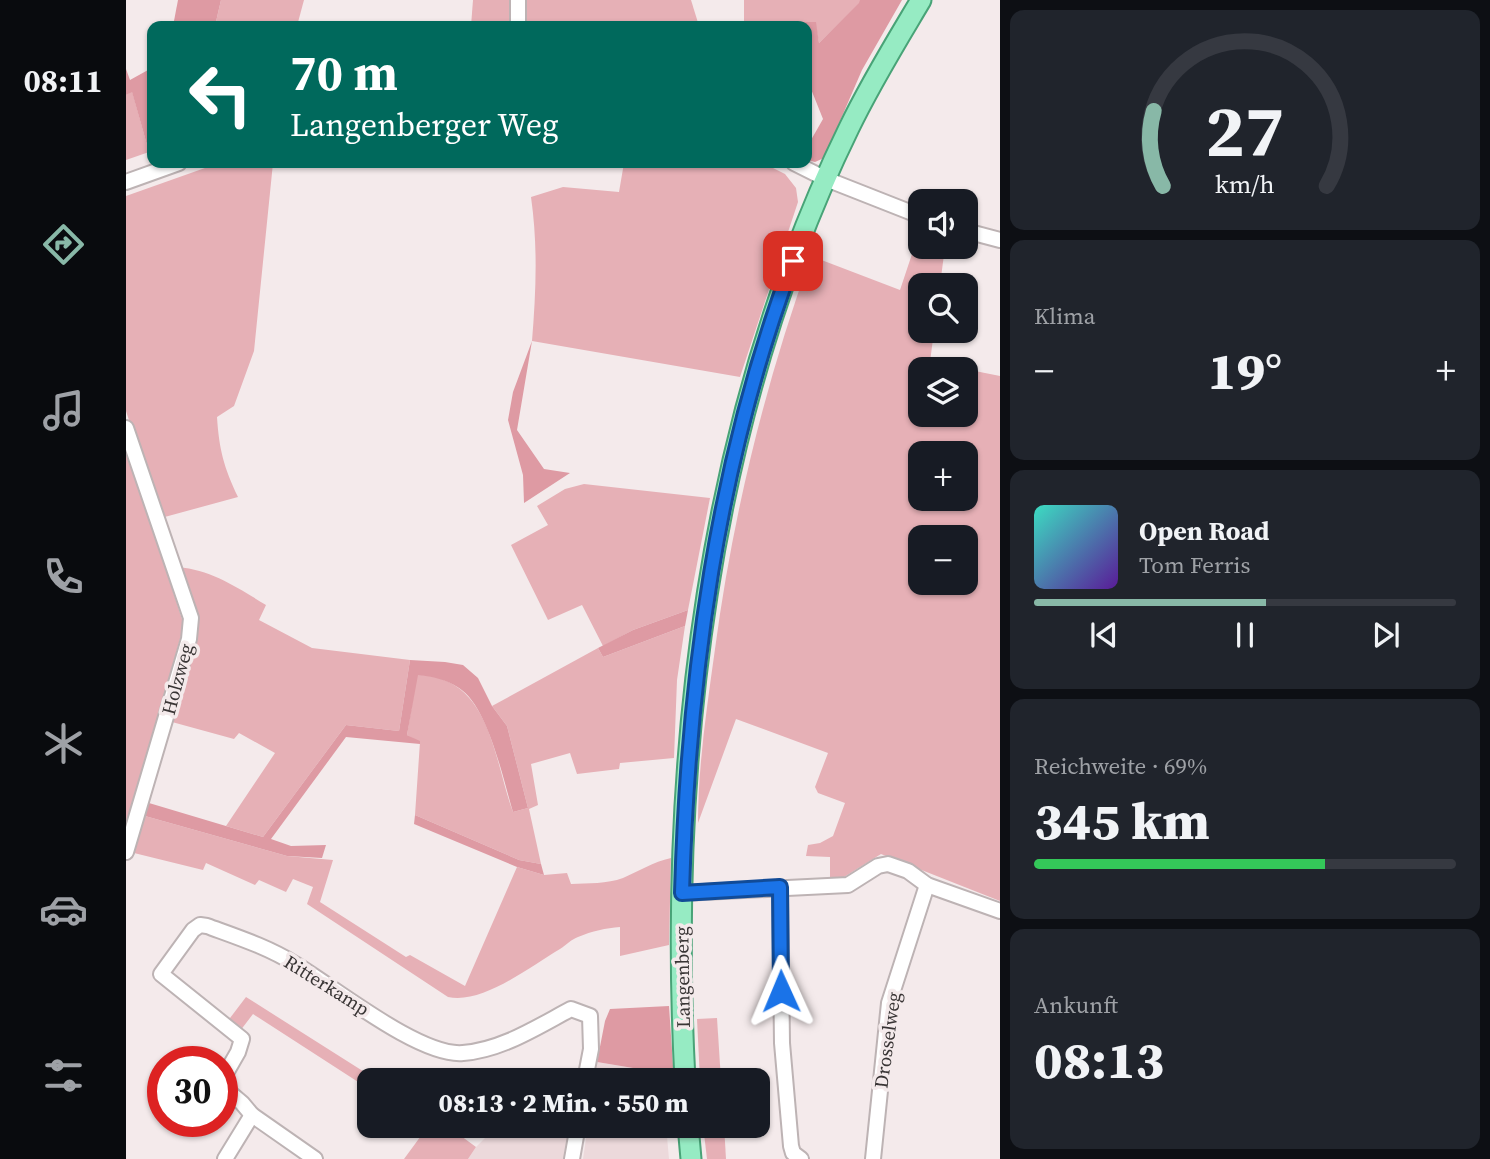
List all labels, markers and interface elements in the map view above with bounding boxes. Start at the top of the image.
text: 70 m [290,39,398,106]
icon: left [175,49,266,140]
text: 08:11 [24,59,102,103]
text: 27 [1206,81,1284,180]
text: Langenberger Weg [290,103,559,147]
text: km/h [1215,167,1275,201]
map controls [908,189,978,595]
button: sound [908,189,978,259]
icon: directions [39,220,88,269]
pin [763,231,823,291]
icon: arrive [774,242,812,280]
button: search [908,273,978,343]
text: Klima [1034,300,1095,332]
text: 19° [1208,335,1282,406]
text: − [1034,345,1054,397]
text: + [1436,345,1456,397]
button: layers [908,357,978,427]
icon: music [39,386,88,435]
button: + [908,441,978,511]
text: Open Road [1139,513,1270,549]
button: − [908,525,978,595]
text: Tom Ferris [1139,549,1250,581]
icon: phone [39,552,88,601]
icon: previous [1085,616,1123,654]
icon: pause [1226,616,1264,654]
icon: next [1367,616,1405,654]
street label: Holzweg [155,640,199,718]
icon: climate [39,719,88,768]
text: Reichweite · 69% [1034,750,1207,782]
text: 345 km [1034,785,1210,856]
icon: car [39,885,88,934]
street label: Langenberg [668,926,696,1028]
street label: Ritterkamp [279,949,375,1021]
position arrow [744,954,818,1028]
text: Ankunft [1034,989,1118,1021]
street label: Drosselweg [867,990,907,1090]
text: 08:13 [1034,1024,1164,1095]
speed limit sign: 30 [147,1046,238,1137]
icon: filters [39,1051,88,1100]
text: 08:13 · 2 Min. · 550 m [439,1085,688,1121]

